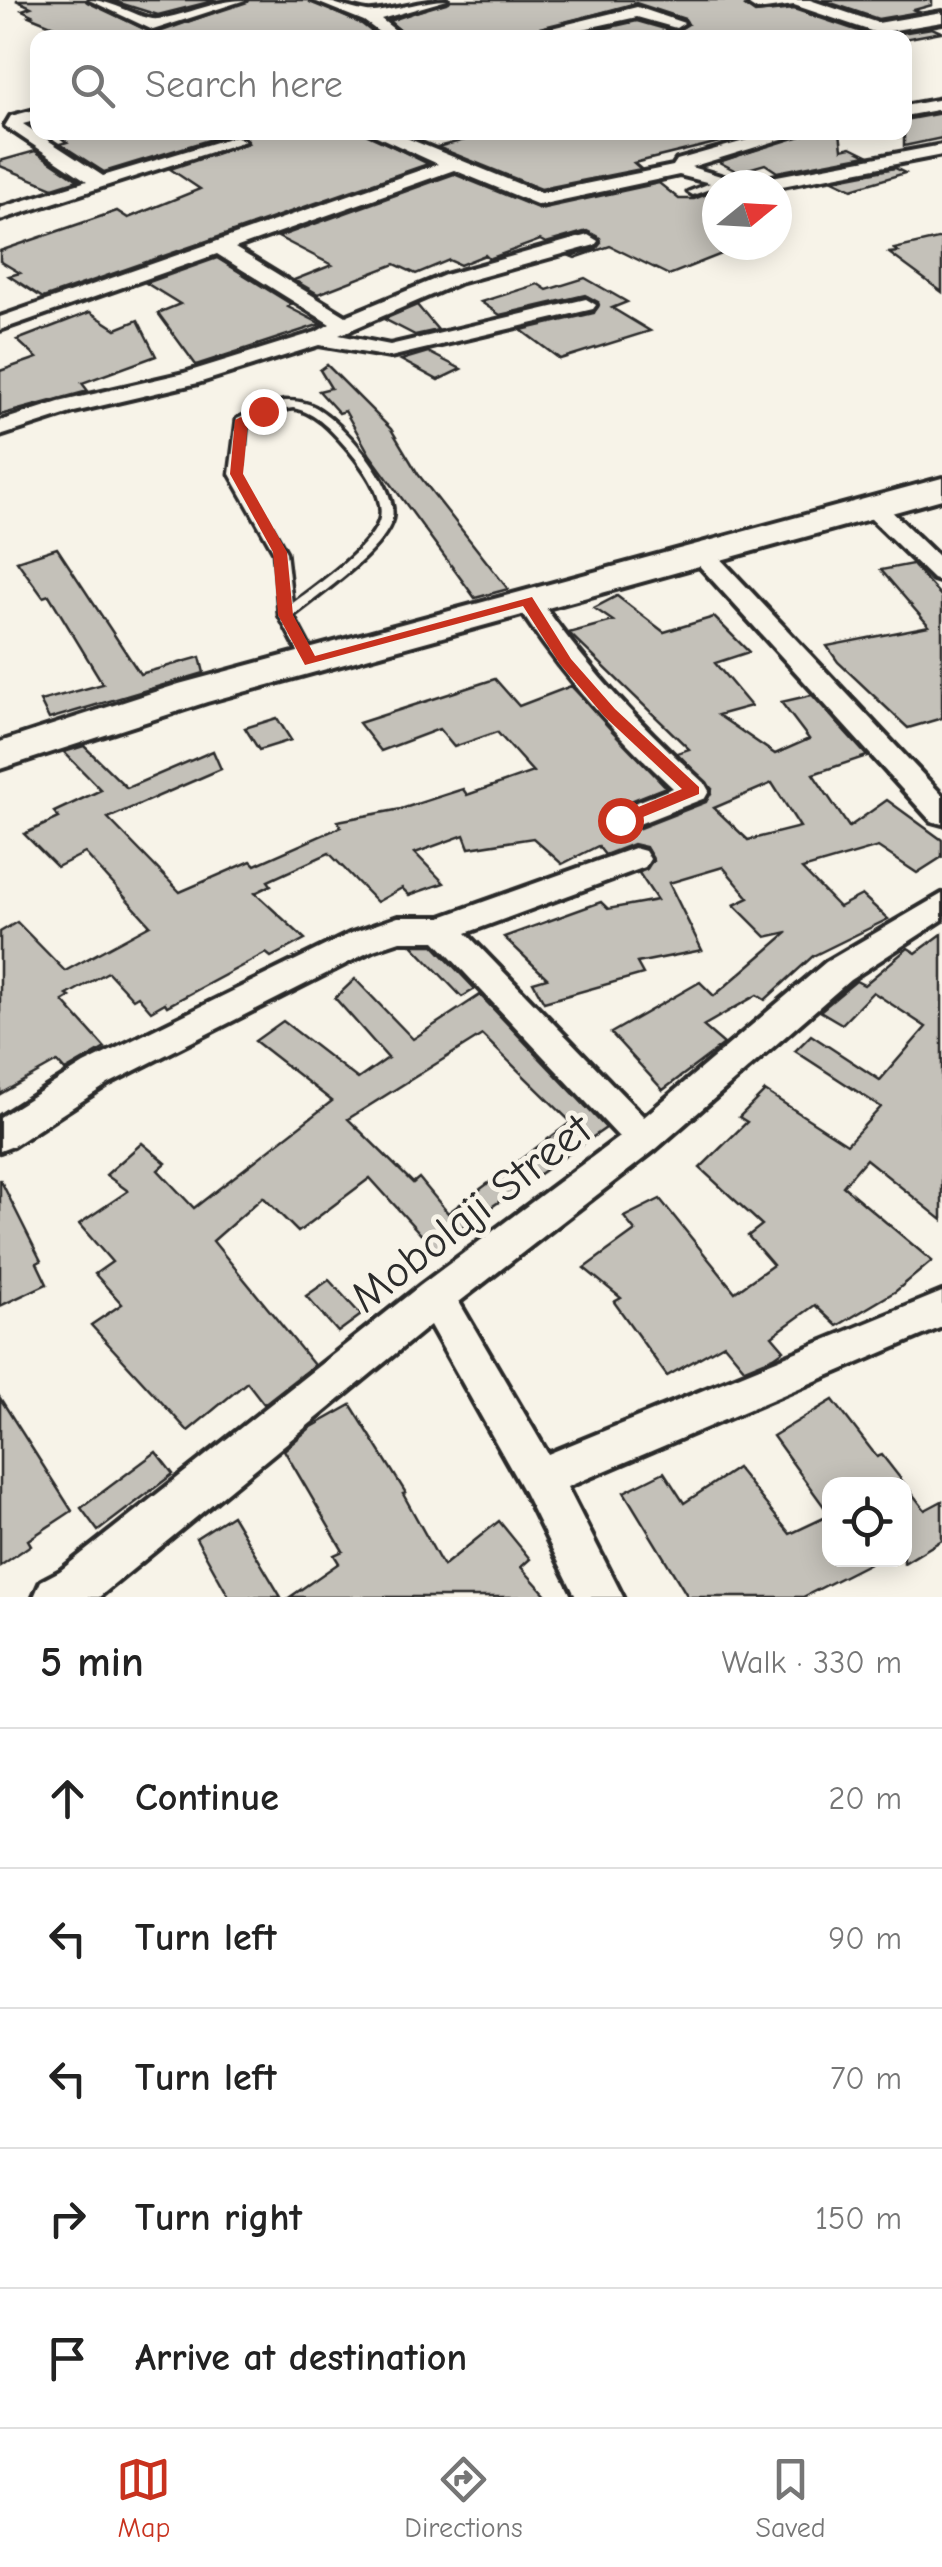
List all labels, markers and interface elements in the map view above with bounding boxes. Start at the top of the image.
search box [30,30,912,140]
icon: search [65,58,120,113]
text: Search here [145,63,343,107]
north arrow [702,170,792,260]
route end [241,389,287,435]
route start [598,798,644,844]
street label: Mobolaji Street [340,1102,602,1323]
map controls [822,1477,912,1567]
button: locate [822,1477,912,1567]
text: 5 min [40,1638,144,1687]
text: Walk · 330 m [721,1644,902,1681]
icon: ahead [40,1771,95,1826]
text: Continue [135,1776,279,1820]
text: 20 m [829,1780,902,1817]
icon: left [40,1911,95,1966]
text: Turn left [135,1916,276,1960]
text: 90 m [828,1920,902,1957]
icon: left [40,2051,95,2106]
text: Turn left [135,2056,276,2100]
text: 70 m [830,2060,902,2097]
icon: right [40,2191,95,2246]
text: Turn right [135,2196,302,2240]
text: 150 m [815,2200,902,2237]
icon: arrive [40,2331,95,2386]
text: Arrive at destination [135,2336,467,2380]
tab: Map [116,2452,171,2544]
tab: Directions [404,2452,523,2544]
tab: Saved [756,2452,826,2544]

